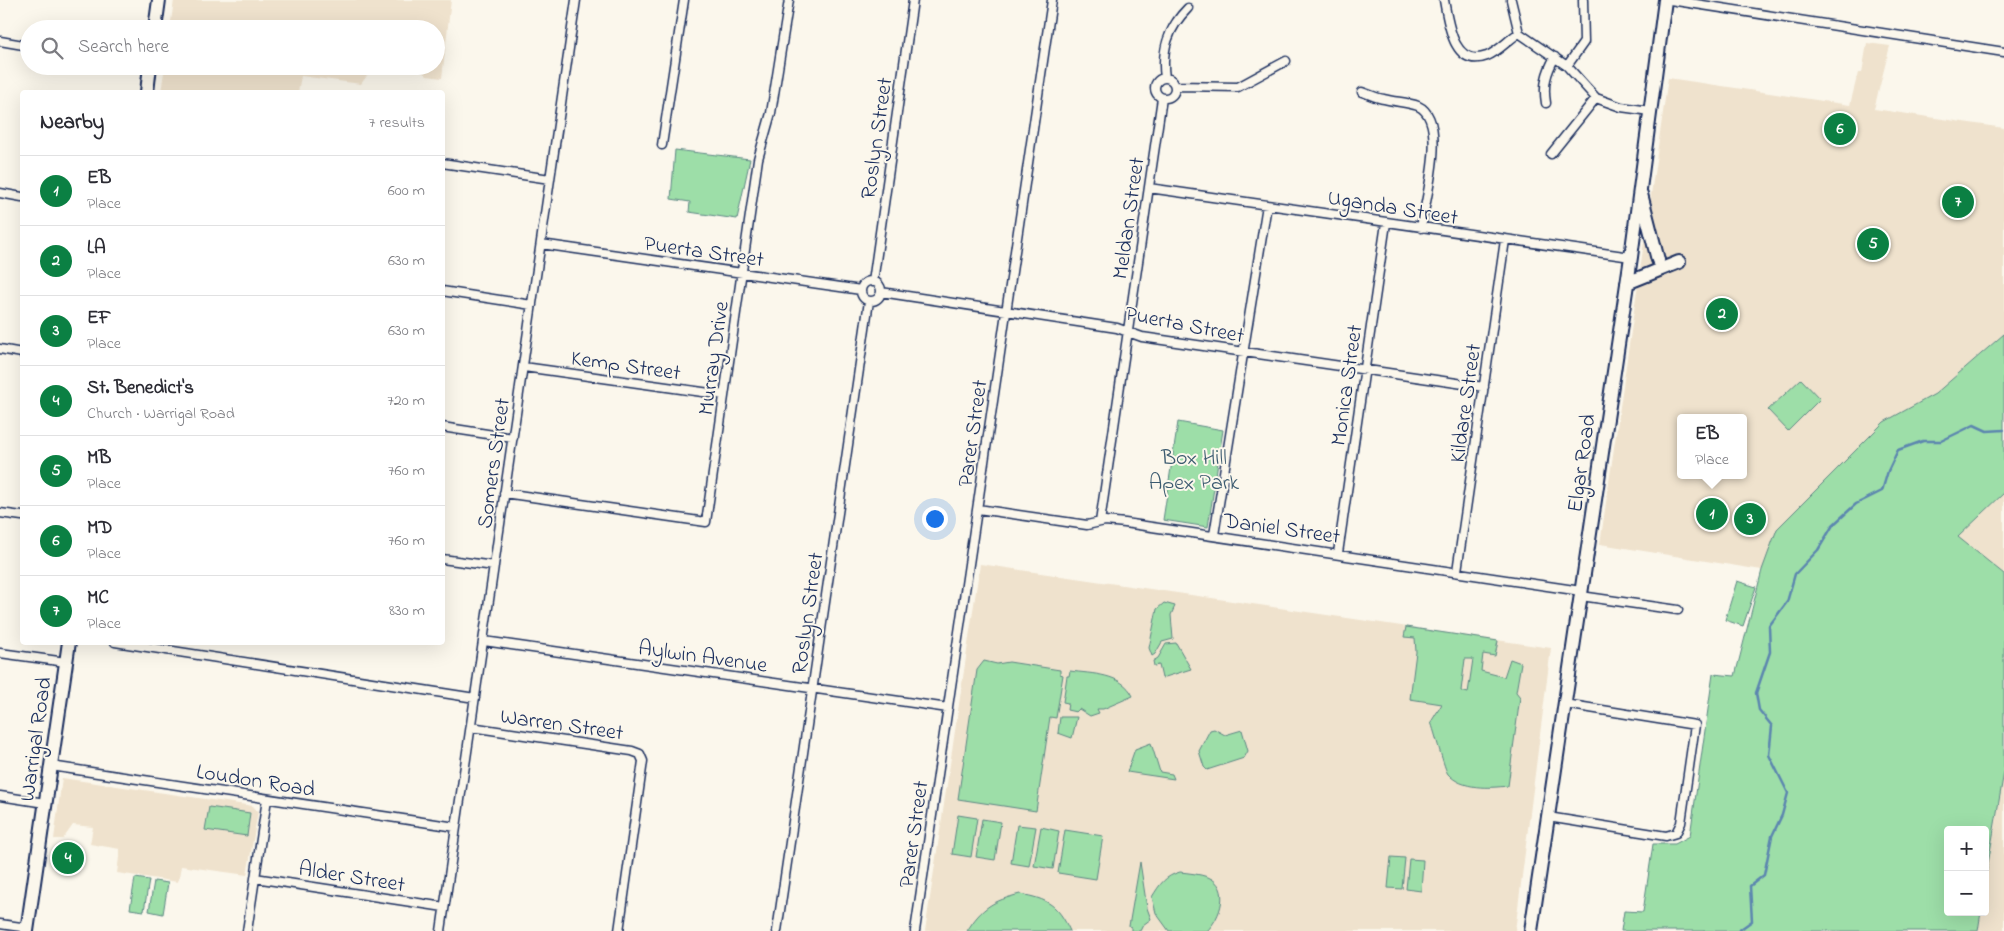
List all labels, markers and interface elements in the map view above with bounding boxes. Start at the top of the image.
search box [20,20,445,75]
icon: search [38,34,66,62]
text: Search here [78,34,169,61]
street label: Roslyn Street [854,75,903,201]
text: Nearby [40,108,104,138]
pin: 6 [1824,110,1856,148]
text: 7 results [369,111,425,135]
street label: Meldan Street [1106,155,1154,282]
text: EB [87,165,111,192]
text: 1 [53,179,59,203]
text: 600 m [388,179,425,203]
street label: Uganda Street [1325,183,1461,236]
pin: 7 [1942,183,1974,221]
text: Place [87,192,121,216]
pin: 5 [1857,225,1889,263]
street label: Puerta Street [642,229,766,277]
text: LA [87,235,106,262]
text: 2 [52,249,60,273]
text: 630 m [388,249,425,273]
text: Place [87,262,121,286]
pin: 2 [1706,295,1738,333]
street label: Murray Drive [691,299,740,418]
street label: Puerta Street [1122,299,1247,353]
text: EF [87,305,111,332]
text: 3 [53,319,59,343]
text: 630 m [388,319,425,343]
street label: Monica Street [1324,322,1372,448]
text: Place [87,332,121,356]
street label: Kildare Street [1443,341,1491,465]
street label: Kemp Street [569,343,683,391]
text: St. Benedict's [87,375,194,402]
street label: Parer Street [951,377,997,489]
text: 4 [53,389,59,413]
text: 720 m [387,389,425,413]
street label: Somers Street [470,396,520,531]
text: Church · Warrigal Road [87,402,235,426]
street label: Elgar Road [1560,412,1607,515]
popup [1677,414,1747,479]
text: EB [1695,421,1719,448]
park label: Box Hill Apex Park [1149,443,1240,500]
text: MB [87,445,111,472]
text: Place [1695,448,1729,472]
text: 5 [51,459,61,483]
text: 760 m [388,459,425,483]
text: Place [87,472,121,496]
pin: 1 [1696,495,1728,533]
pin: 3 [1734,500,1766,538]
your location [922,506,948,532]
street label: Daniel Street [1220,506,1343,554]
text: MD [87,515,112,542]
text: 6 [52,529,60,553]
text: 760 m [388,529,425,553]
text: Place [87,542,121,566]
street label: Roslyn Street [785,550,834,676]
text: MC [87,585,109,612]
text: 7 [53,599,59,623]
text: 830 m [389,599,425,623]
text: Place [87,612,121,636]
street label: Aylwin Avenue [636,633,769,684]
street label: Warrigal Road [12,675,63,804]
street label: Warren Street [498,701,626,751]
street label: Loudon Road [194,757,317,807]
street label: Parer Street [892,778,938,890]
map controls [1944,826,1989,916]
button: + [1944,826,1989,871]
pin: 4 [52,839,84,877]
street label: Alder Street [296,854,408,902]
button: − [1944,871,1989,916]

